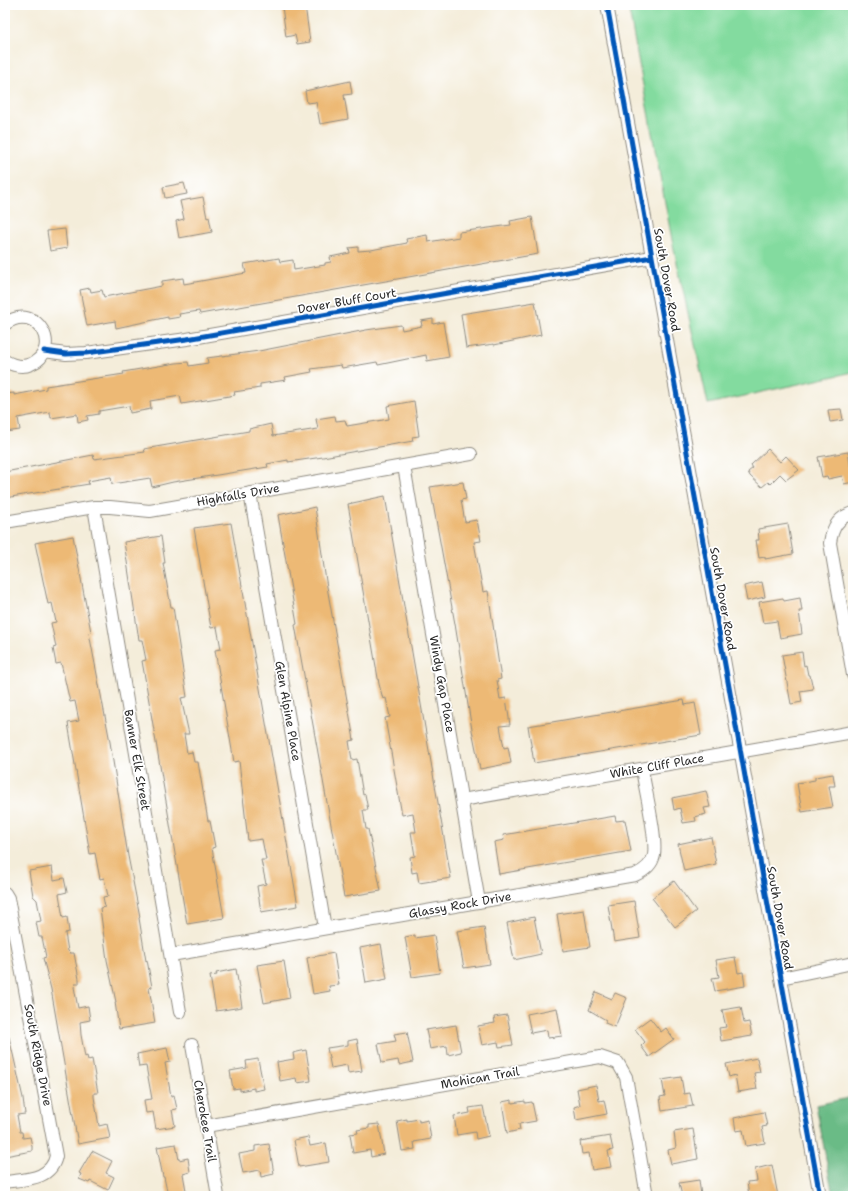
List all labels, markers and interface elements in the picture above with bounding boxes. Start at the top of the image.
street label: South Dover Road [650,227,684,333]
street label: Dover Bluff Court [296,284,398,318]
street label: Highfalls Drive [195,480,281,510]
street label: South Dover Road [706,546,740,652]
street label: Windy Gap Place [426,634,458,734]
street label: Glen Alpine Place [271,660,305,763]
street label: Banner Elk Street [120,708,154,812]
street label: White Cliff Place [609,750,706,782]
street label: South Dover Road [763,865,797,971]
street label: Glassy Rock Drive [407,888,513,922]
street label: South Ridge Drive [20,1002,56,1108]
street label: Mohican Trail [439,1063,521,1093]
street label: Cherokee Trail [190,1079,220,1164]

